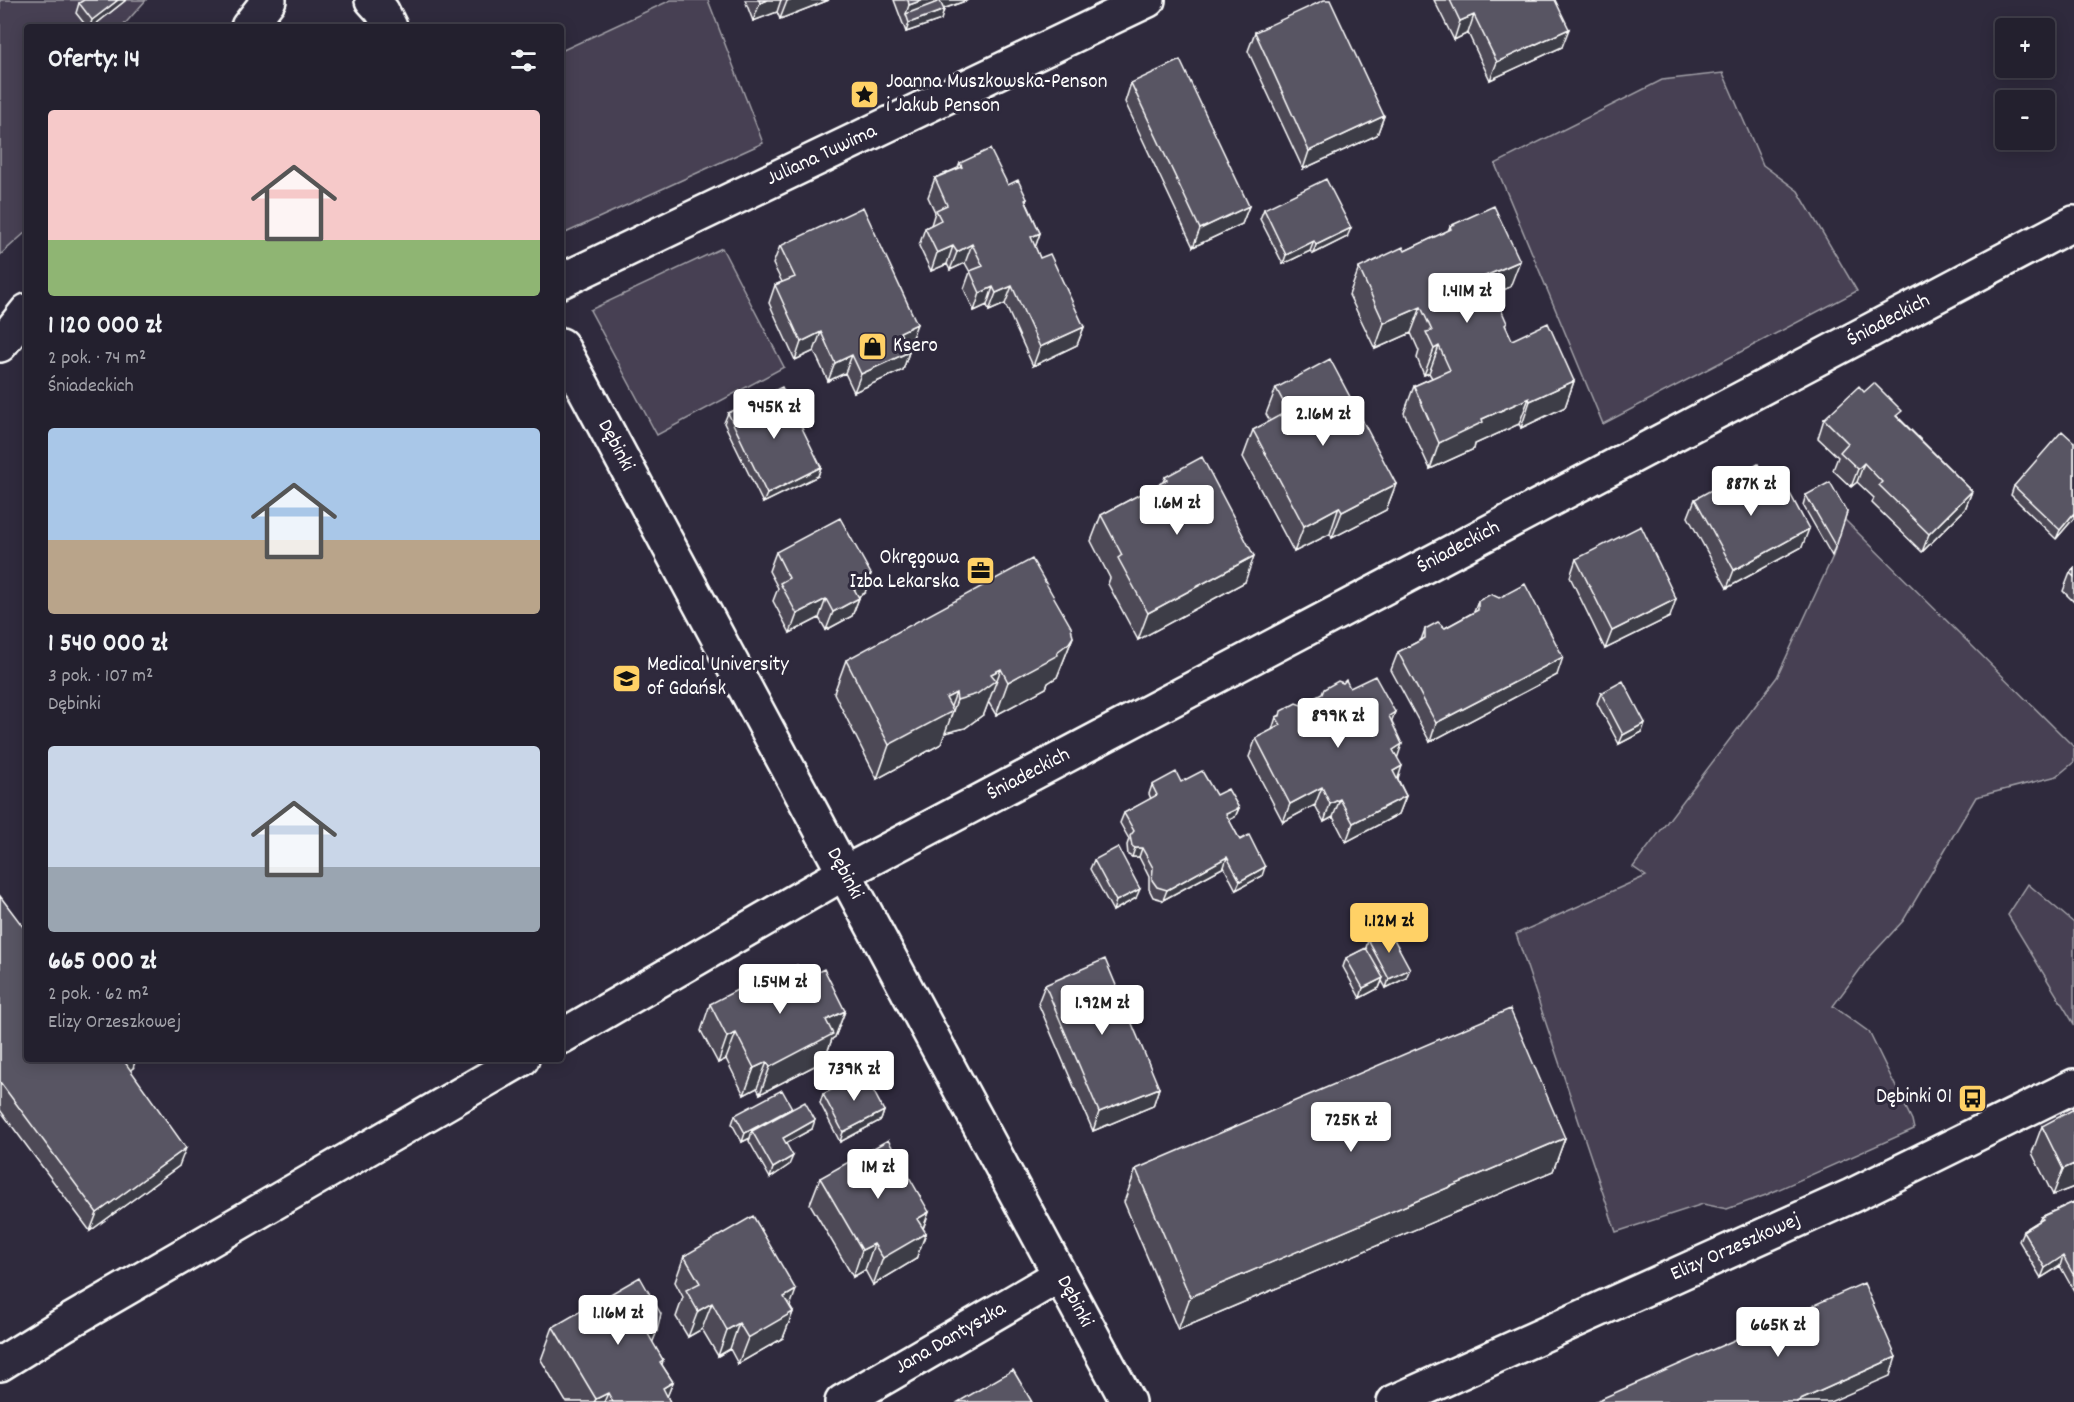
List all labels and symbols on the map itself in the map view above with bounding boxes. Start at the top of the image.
place label: Joanna Muszkowska-Penson i Jakub Penson [886,68,1107,122]
place icon: Joanna Muszkowska-Penson i Jakub Penson [849,79,881,111]
street label: Juliana Tuwima [762,117,883,195]
pin: 1.41M zł [1405,273,1529,324]
street label: Śniadeckich [1842,287,1936,355]
shop icon: Ksero [856,331,888,363]
place label: Ksero [893,332,938,362]
pin: 945K zł [719,389,829,440]
pin: 2.16M zł [1261,396,1385,447]
street label: Dębinki [589,415,641,478]
pin: 887K zł [1696,466,1806,517]
pin: 1.6M zł [1122,485,1232,536]
street label: Śniadeckich [1412,514,1506,582]
place label: Okręgowa Izba Lekarska [849,544,960,598]
office icon: Okręgowa Izba Lekarska [964,555,996,587]
place label: Medical University of Gdańsk [647,651,789,705]
school or university icon: Medical University of Gdańsk [610,662,642,694]
pin: 899K zł [1283,698,1393,749]
street label: Śniadeckich [982,741,1076,809]
street label: Dębinki [818,843,870,906]
pin: 1.12M zł [1327,903,1451,954]
pin: 1.54M zł [718,964,842,1015]
pin: 1.92M zł [1040,985,1164,1036]
pin: 739K zł [799,1051,909,1102]
bus stop icon: Dębinki 01 [1957,1082,1989,1114]
place label: Dębinki 01 [1876,1083,1952,1113]
pin: 725K zł [1296,1102,1406,1153]
pin: 1M zł [836,1149,920,1200]
street label: Elizy Orzeszkowej [1666,1206,1806,1290]
street label: Dębinki [1048,1271,1100,1334]
street label: Jana Dantyszka [890,1294,1013,1383]
pin: 1.16M zł [556,1295,680,1346]
pin: 665K zł [1723,1307,1833,1358]

